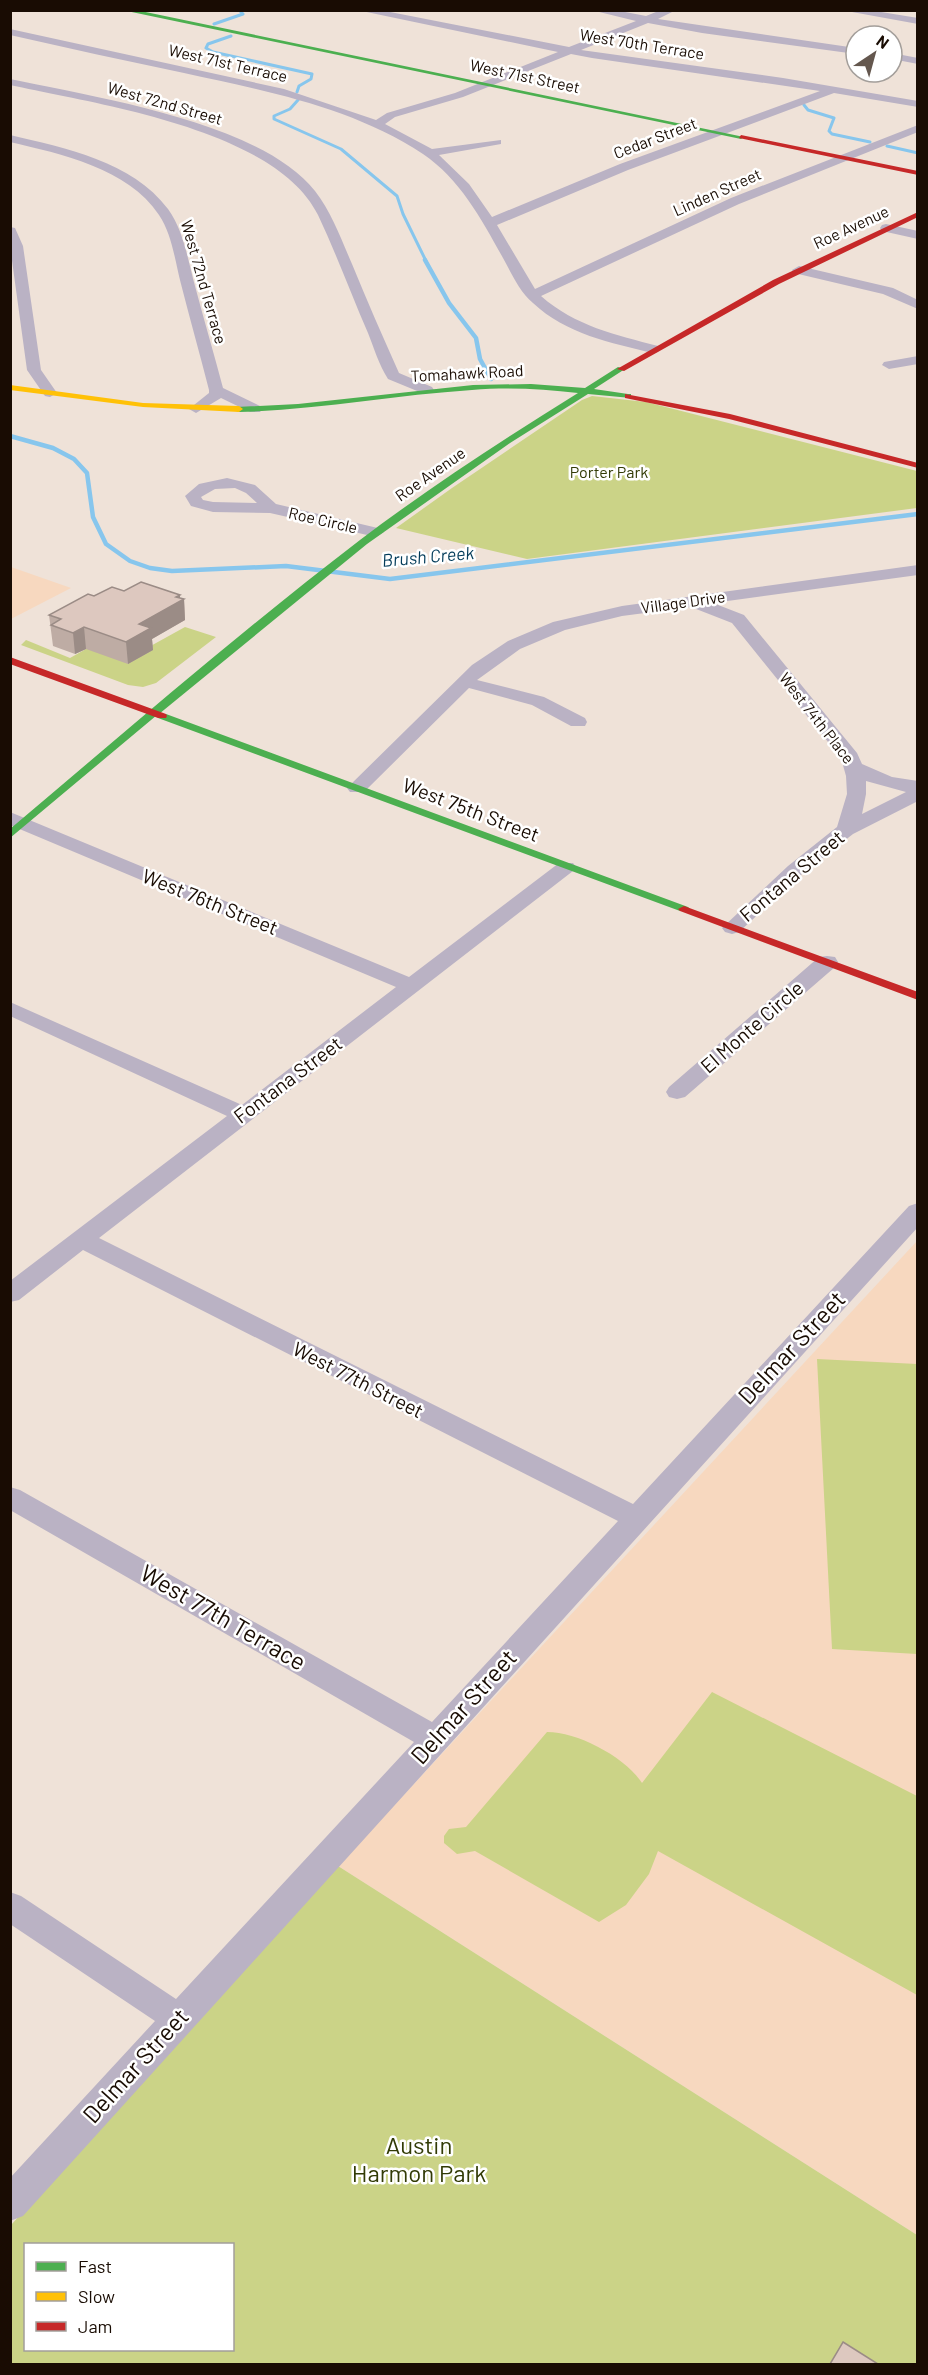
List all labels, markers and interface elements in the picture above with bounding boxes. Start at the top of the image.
street label: West 70th Terrace [579,24,706,63]
north arrow [844,24,904,84]
text: N [873,31,893,52]
street label: West 71st Terrace [167,40,289,85]
street label: West 71st Street [468,55,582,96]
street label: West 72nd Street [106,77,225,128]
street label: Cedar Street [610,113,699,162]
street label: Linden Street [670,164,764,219]
street label: Roe Avenue [810,201,892,252]
street label: West 72nd Terrace [178,218,231,346]
street label: Tomahawk Road [410,360,524,385]
street label: Roe Avenue [391,443,468,505]
park label: Porter Park [570,462,648,481]
street label: Roe Circle [287,502,359,537]
water label: Brush Creek [381,541,475,571]
street label: Village Drive [640,586,726,617]
street label: West 74th Place [776,668,859,767]
street label: West 75th Street [400,772,543,846]
street label: Fontana Street [734,824,849,926]
street label: West 76th Street [139,863,282,939]
street label: El Monte Circle [695,975,808,1077]
street label: Fontana Street [229,1031,346,1128]
street label: Delmar Street [731,1284,851,1410]
street label: West 77th Street [289,1336,428,1422]
street label: West 77th Terrace [136,1558,312,1676]
street label: Delmar Street [404,1643,522,1769]
street label: Delmar Street [76,2002,194,2128]
park label: Austin Harmon Park [352,2130,486,2187]
legend [24,2243,234,2351]
text: Fast [78,2255,112,2277]
text: Slow [78,2285,115,2307]
text: Jam [78,2315,112,2337]

